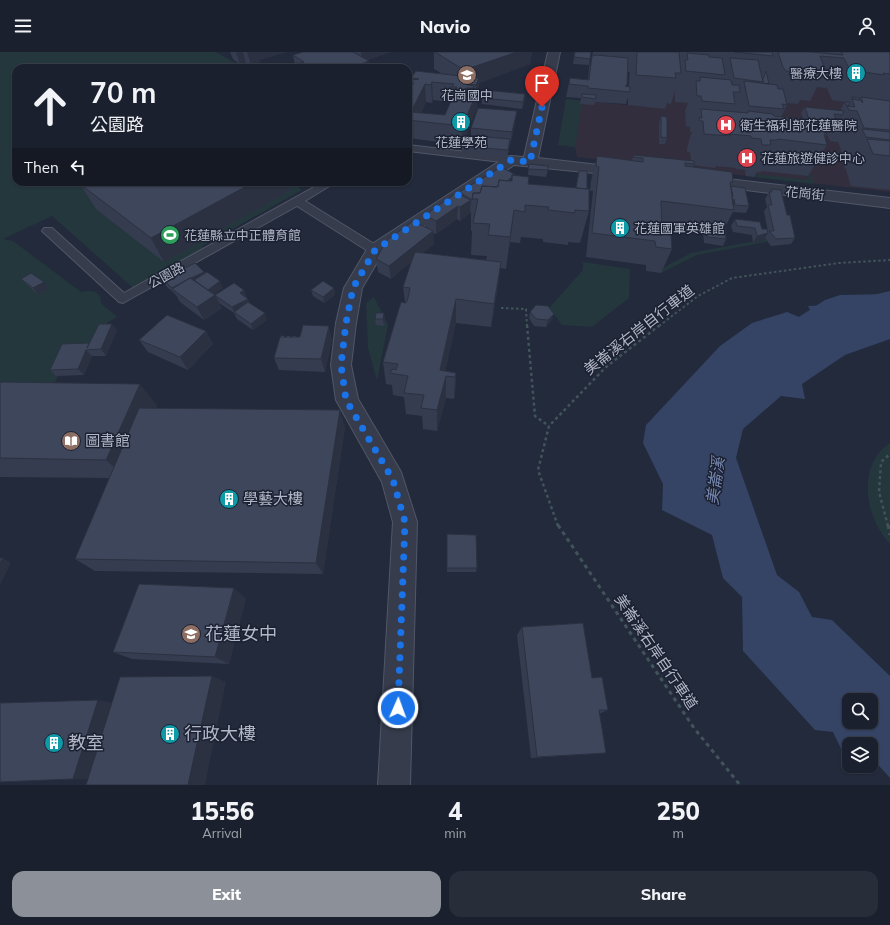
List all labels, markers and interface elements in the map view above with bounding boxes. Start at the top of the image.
icon: menu [12,15,34,37]
text: Navio [420,15,470,38]
icon: person [856,15,878,37]
building icon: 醫療大樓 [845,62,867,84]
school or university icon: 花崗國中 [456,64,478,86]
place label: 醫療大樓 [790,65,842,81]
pin [525,66,559,107]
icon: arrive [531,72,553,94]
text: 70 m [90,75,156,110]
icon: ahead [24,80,76,132]
place label: 花崗國中 [441,87,493,103]
building icon: 花蓮學苑 [450,111,472,133]
text: 公園路 [90,113,144,136]
hospital icon: 衛生福利部花蓮醫院 [715,114,737,136]
place label: 衛生福利部花蓮醫院 [740,117,857,133]
place label: 花蓮學苑 [435,134,487,150]
hospital icon: 花蓮旅遊健診中心 [736,147,758,169]
place label: 花蓮旅遊健診中心 [761,150,865,166]
icon: left [67,156,89,178]
text: Then [24,158,59,177]
street label: 花崗街 [785,183,825,203]
building icon: 花蓮國軍英雄館 [609,217,631,239]
place label: 花蓮國軍英雄館 [634,220,725,236]
sports icon: 花蓮縣立中正體育館 [159,224,181,246]
place label: 花蓮縣立中正體育館 [184,227,301,243]
street label: 公園路 [145,259,187,291]
street label: 美崙溪右岸自行車道 [580,281,698,379]
library icon: 圖書館 [60,430,82,452]
place label: 圖書館 [85,431,130,450]
water label: 美崙溪 [702,454,729,506]
building icon: 學藝大樓 [218,488,240,510]
place label: 學藝大樓 [243,489,303,508]
street label: 美崙溪右岸自行車道 [611,590,702,713]
place label: 花蓮女中 [205,622,277,645]
school or university icon: 花蓮女中 [180,623,202,645]
position arrow [377,687,419,729]
map controls [842,693,878,773]
button: search [842,693,878,729]
place label: 行政大樓 [184,722,256,745]
building icon: 行政大樓 [159,723,181,745]
place label: 教室 [68,731,104,754]
building icon: 教室 [43,732,65,754]
button: layers [842,737,878,773]
text: 15:56 [190,796,254,826]
text: 4 [448,796,463,826]
text: 250 [657,796,700,826]
text: Arrival [202,825,242,841]
text: min [444,825,466,841]
text: m [672,825,684,841]
button: Exit [12,871,441,917]
button: Share [449,871,878,917]

